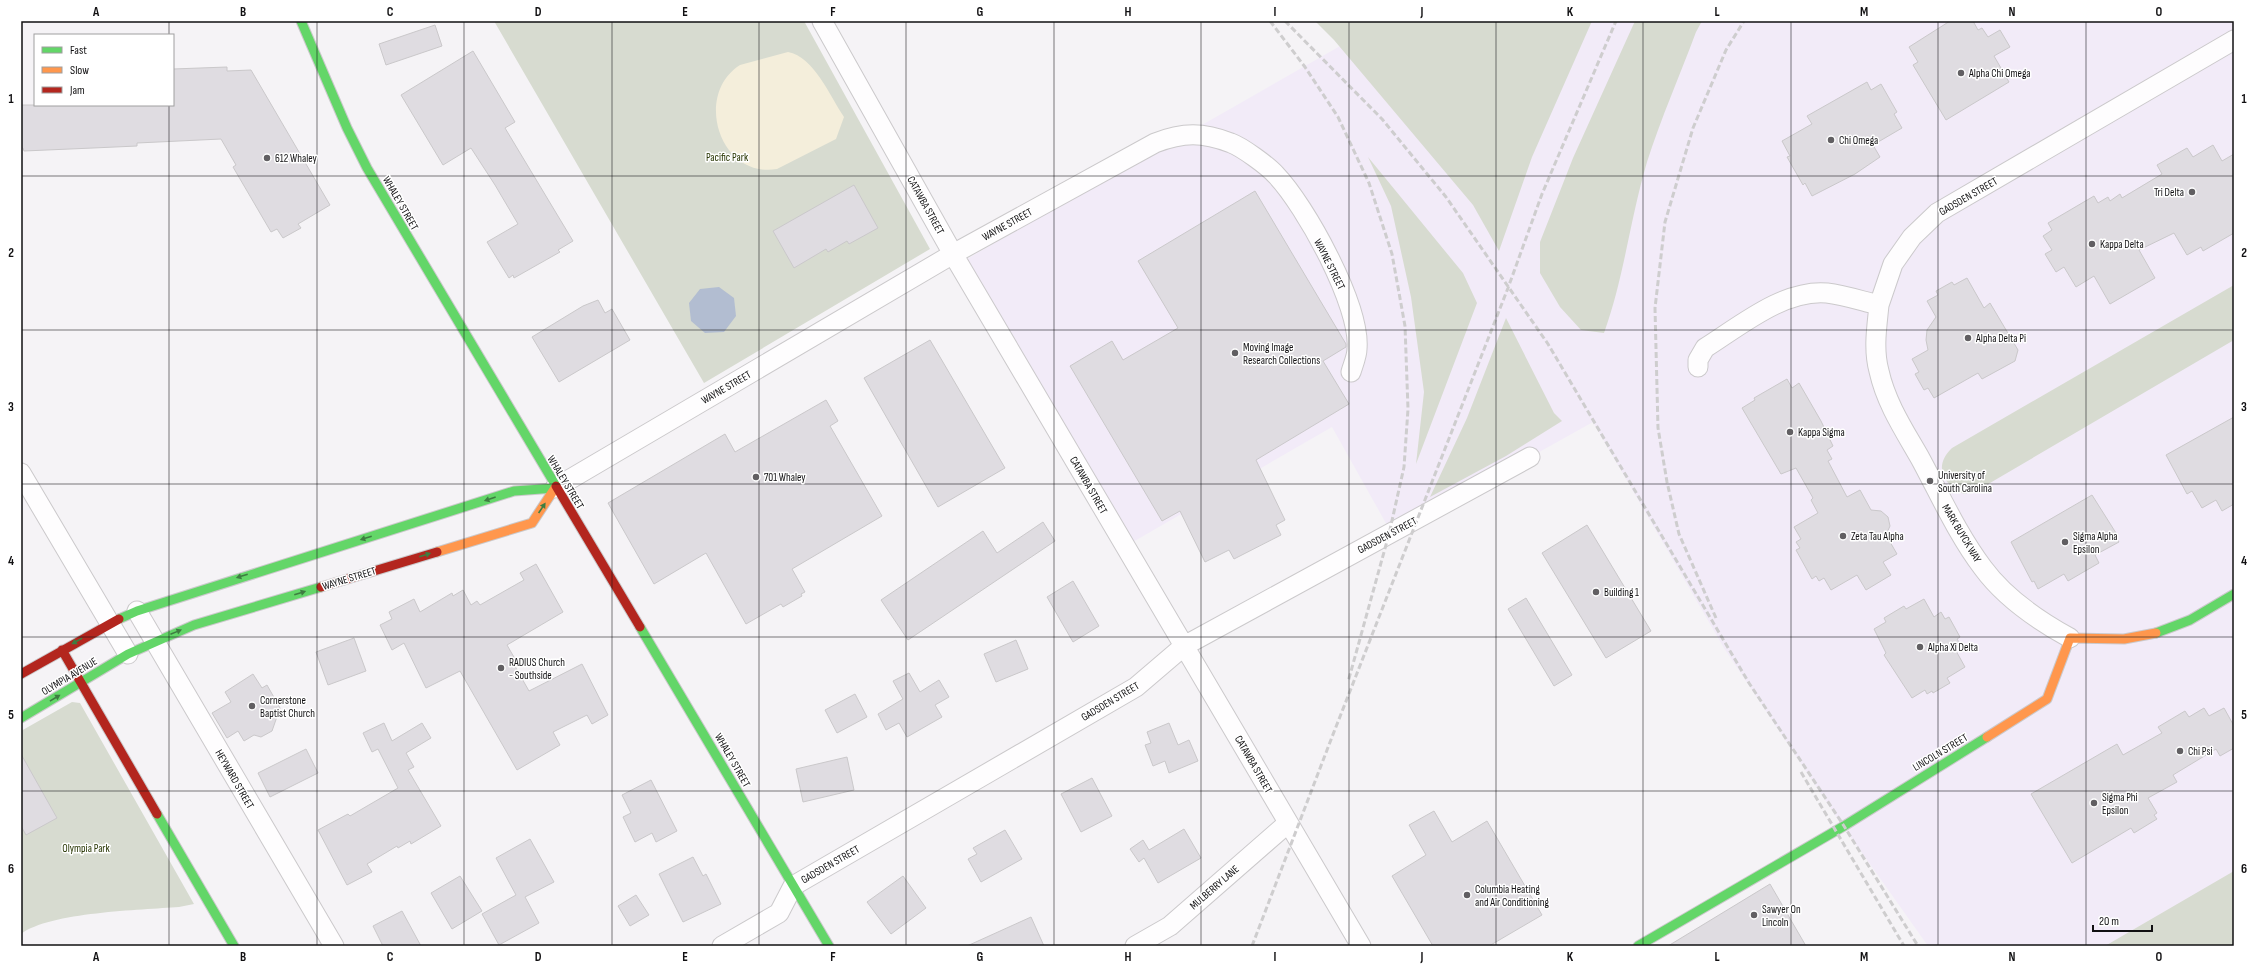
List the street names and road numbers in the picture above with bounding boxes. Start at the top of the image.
street label: WHALEY STREET [380,174,421,233]
street label: CATAWBA STREET [904,174,947,237]
street label: GADSDEN STREET [1937,174,2000,218]
street label: WAYNE STREET [980,205,1035,244]
street label: WAYNE STREET [1311,237,1348,292]
street label: WAYNE STREET [699,368,754,407]
street label: WHALEY STREET [545,453,587,512]
street label: CATAWBA STREET [1067,454,1111,517]
street label: MARK BUYCK WAY [1939,502,1984,565]
street label: GADSDEN STREET [1355,514,1420,557]
street label: WAYNE STREET [321,564,378,593]
street label: OLYMPIA AVENUE [39,655,99,698]
street label: GADSDEN STREET [1079,679,1142,724]
street label: WHALEY STREET [712,731,753,790]
street label: LINCOLN STREET [1910,731,1971,774]
street label: CATAWBA STREET [1232,733,1276,796]
street label: HEYWARD STREET [212,747,257,812]
street label: GADSDEN STREET [799,842,862,886]
street label: MULBERRY LANE [1187,863,1242,912]

